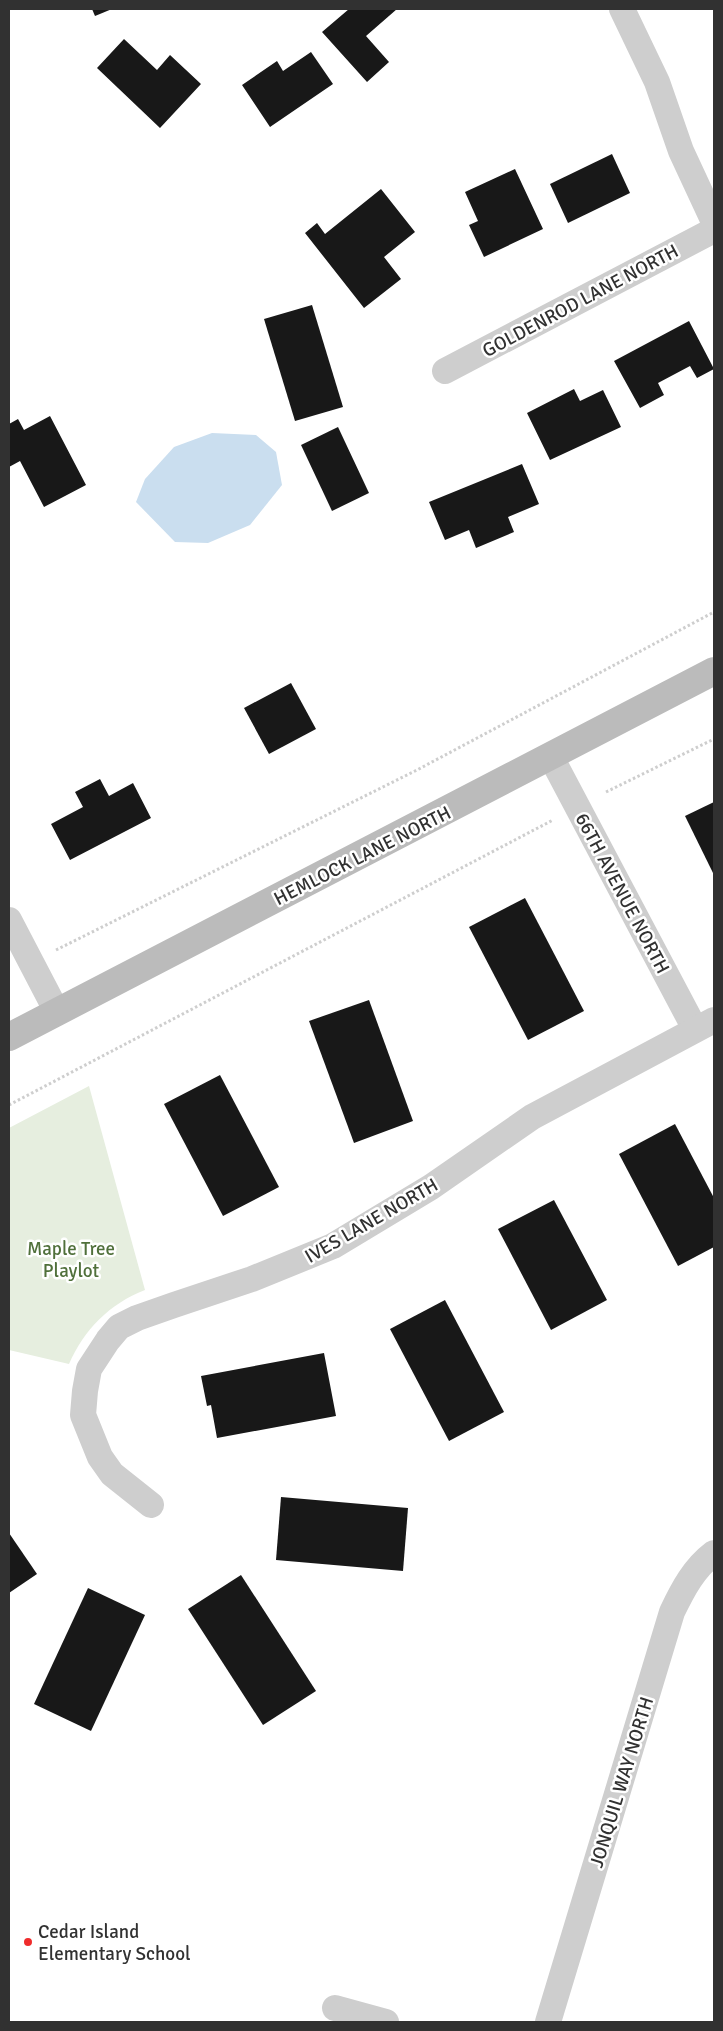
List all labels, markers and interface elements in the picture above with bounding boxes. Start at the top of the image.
street label: GOLDENROD LANE NORTH [478,239,683,363]
street label: HEMLOCK LANE NORTH [270,801,455,911]
street label: 66TH AVENUE NORTH [570,809,675,978]
street label: IVES LANE NORTH [301,1173,442,1269]
park label: Maple Tree Playlot [27,1237,115,1283]
street label: JONQUIL WAY NORTH [585,1694,659,1870]
place label: Cedar Island Elementary School [38,1920,191,1966]
marker: Cedar Island Elementary School [22,1936,34,1948]

